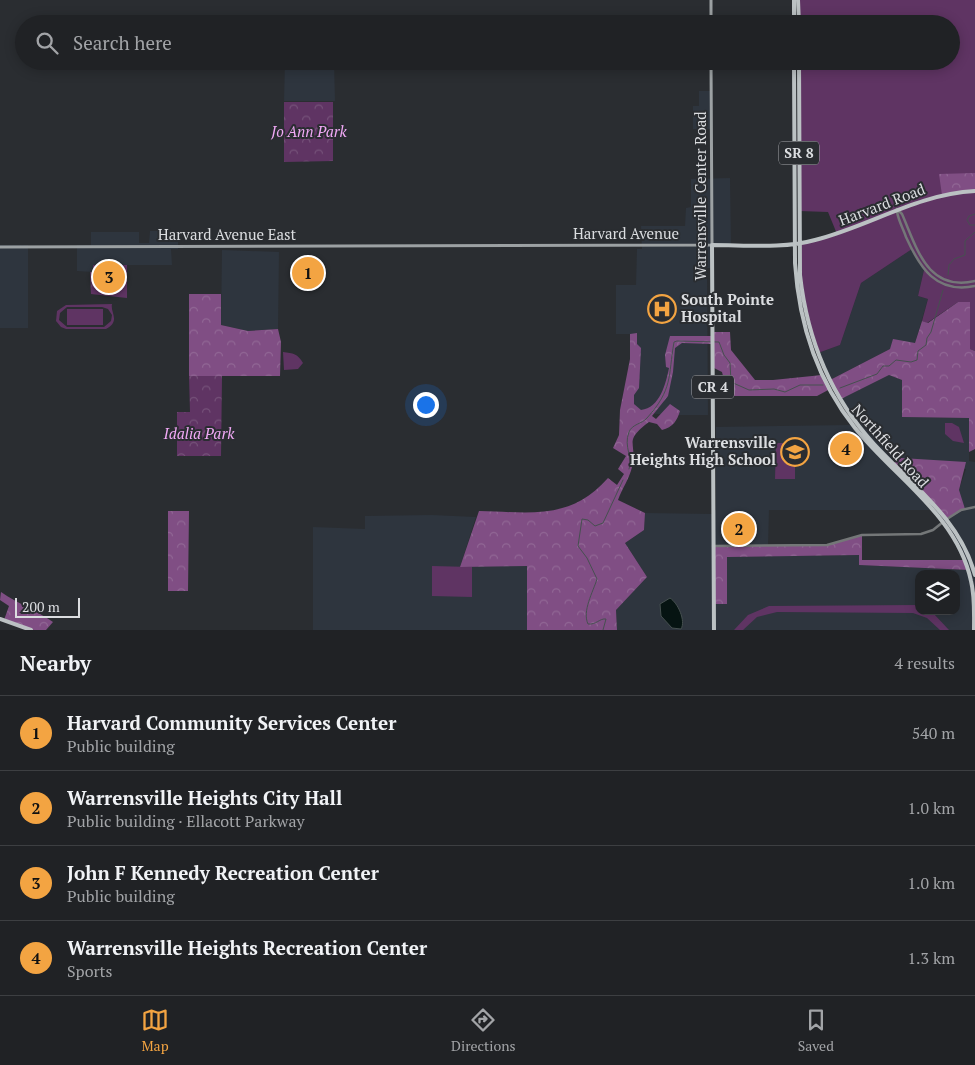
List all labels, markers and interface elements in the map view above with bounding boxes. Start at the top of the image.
search box [15,15,960,70]
icon: search [33,29,61,57]
text: Search here [73,30,172,55]
street label: Warrensville Center Road [690,111,710,281]
park label: Jo Ann Park [270,121,348,141]
road number: SR 8 [779,142,819,164]
street label: Harvard Road [836,178,928,230]
street label: Harvard Avenue [573,223,679,243]
street label: Harvard Avenue East [158,224,297,244]
pin: 1 [292,254,324,292]
pin: 3 [93,258,125,296]
place label: South Pointe Hospital [681,289,774,326]
hospital icon: South Pointe Hospital [647,294,677,324]
road number: CR 4 [692,376,734,398]
your location [413,392,439,418]
street label: Northfield Road [848,399,934,491]
park label: Idalia Park [163,423,235,443]
pin: 4 [830,430,862,468]
place label: Warrensville Heights High School [630,432,776,469]
school or university icon: Warrensville Heights High School [780,437,810,467]
pin: 2 [723,510,755,548]
map controls [915,570,960,615]
button: layers [915,570,960,615]
scale bar [15,595,80,618]
text: 200 m [22,597,60,616]
text: Nearby [20,649,91,677]
text: 4 results [895,652,955,674]
text: Harvard Community Services Center [67,710,396,735]
text: 1 [31,722,41,744]
text: 540 m [912,722,955,744]
text: Public building [67,735,175,757]
text: Warrensville Heights City Hall [67,785,342,810]
text: 2 [31,797,41,819]
text: 1.0 km [908,797,955,819]
text: Public building · Ellacott Parkway [67,810,305,832]
text: John F Kennedy Recreation Center [67,860,379,885]
text: 3 [31,872,41,894]
text: 1.0 km [908,872,955,894]
text: Public building [67,885,175,907]
text: Warrensville Heights Recreation Center [67,935,427,960]
text: 4 [31,947,41,969]
text: 1.3 km [908,947,955,969]
text: Sports [67,960,113,982]
tab: Map [141,1006,169,1055]
tab: Directions [451,1006,516,1055]
tab: Saved [798,1006,834,1055]

